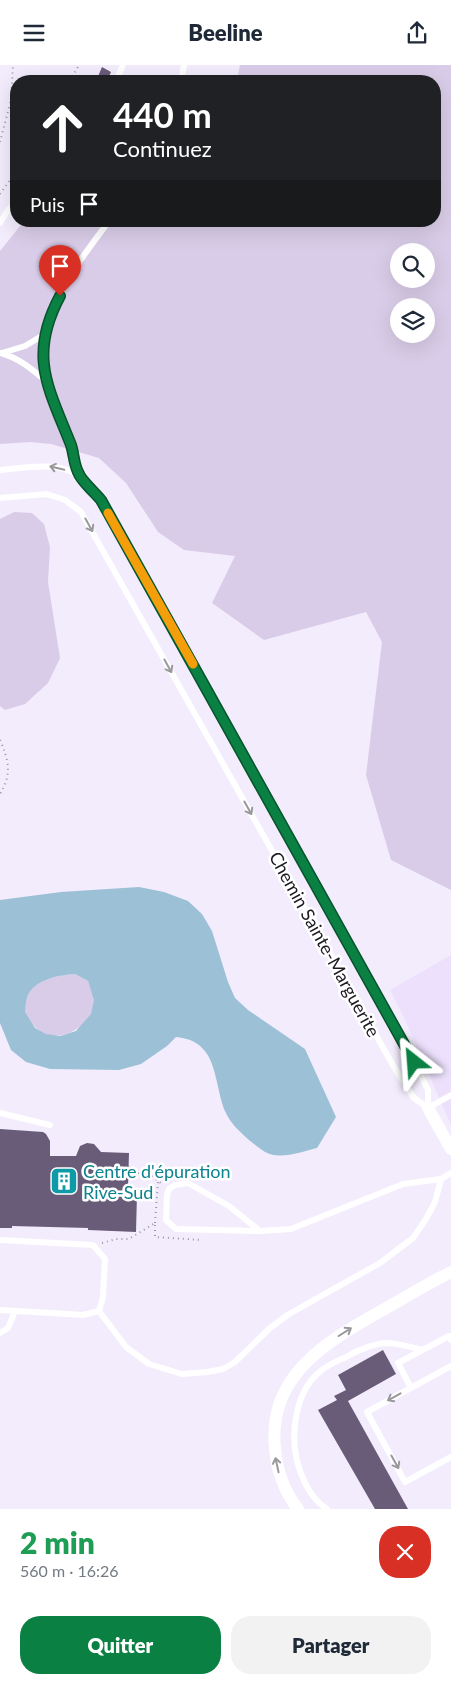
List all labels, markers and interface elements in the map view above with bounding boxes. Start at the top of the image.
icon: menu [20,19,48,47]
text: Beeline [188,19,263,46]
icon: share [403,19,431,47]
text: 440 m [113,93,212,135]
icon: ahead [30,95,95,160]
text: Continuez [113,135,212,162]
icon: arrive [75,190,103,218]
text: Puis [30,193,65,216]
map controls [390,243,435,343]
button: search [390,243,435,288]
pin [39,245,81,296]
icon: arrive [46,252,74,280]
button: layers [390,298,435,343]
one-way arrow [50,463,66,472]
one-way arrow [84,517,94,531]
one-way arrow [164,659,174,673]
one-way arrow [244,800,254,814]
street label: Chemin Sainte-Marguerite [265,848,385,1040]
position arrow [387,1035,439,1087]
place label: Centre d'épuration Rive-Sud [83,1160,231,1203]
building icon: Centre d'épuration Rive-Sud [49,1166,79,1196]
one-way arrow [338,1326,352,1336]
one-way arrow [386,1392,401,1402]
one-way arrow [390,1454,400,1469]
one-way arrow [272,1458,281,1474]
text: 2 min [20,1524,95,1560]
button: close [379,1526,431,1578]
text: 560 m · 16:26 [20,1561,119,1580]
button: Quitter [20,1616,221,1674]
button: Partager [231,1616,431,1674]

